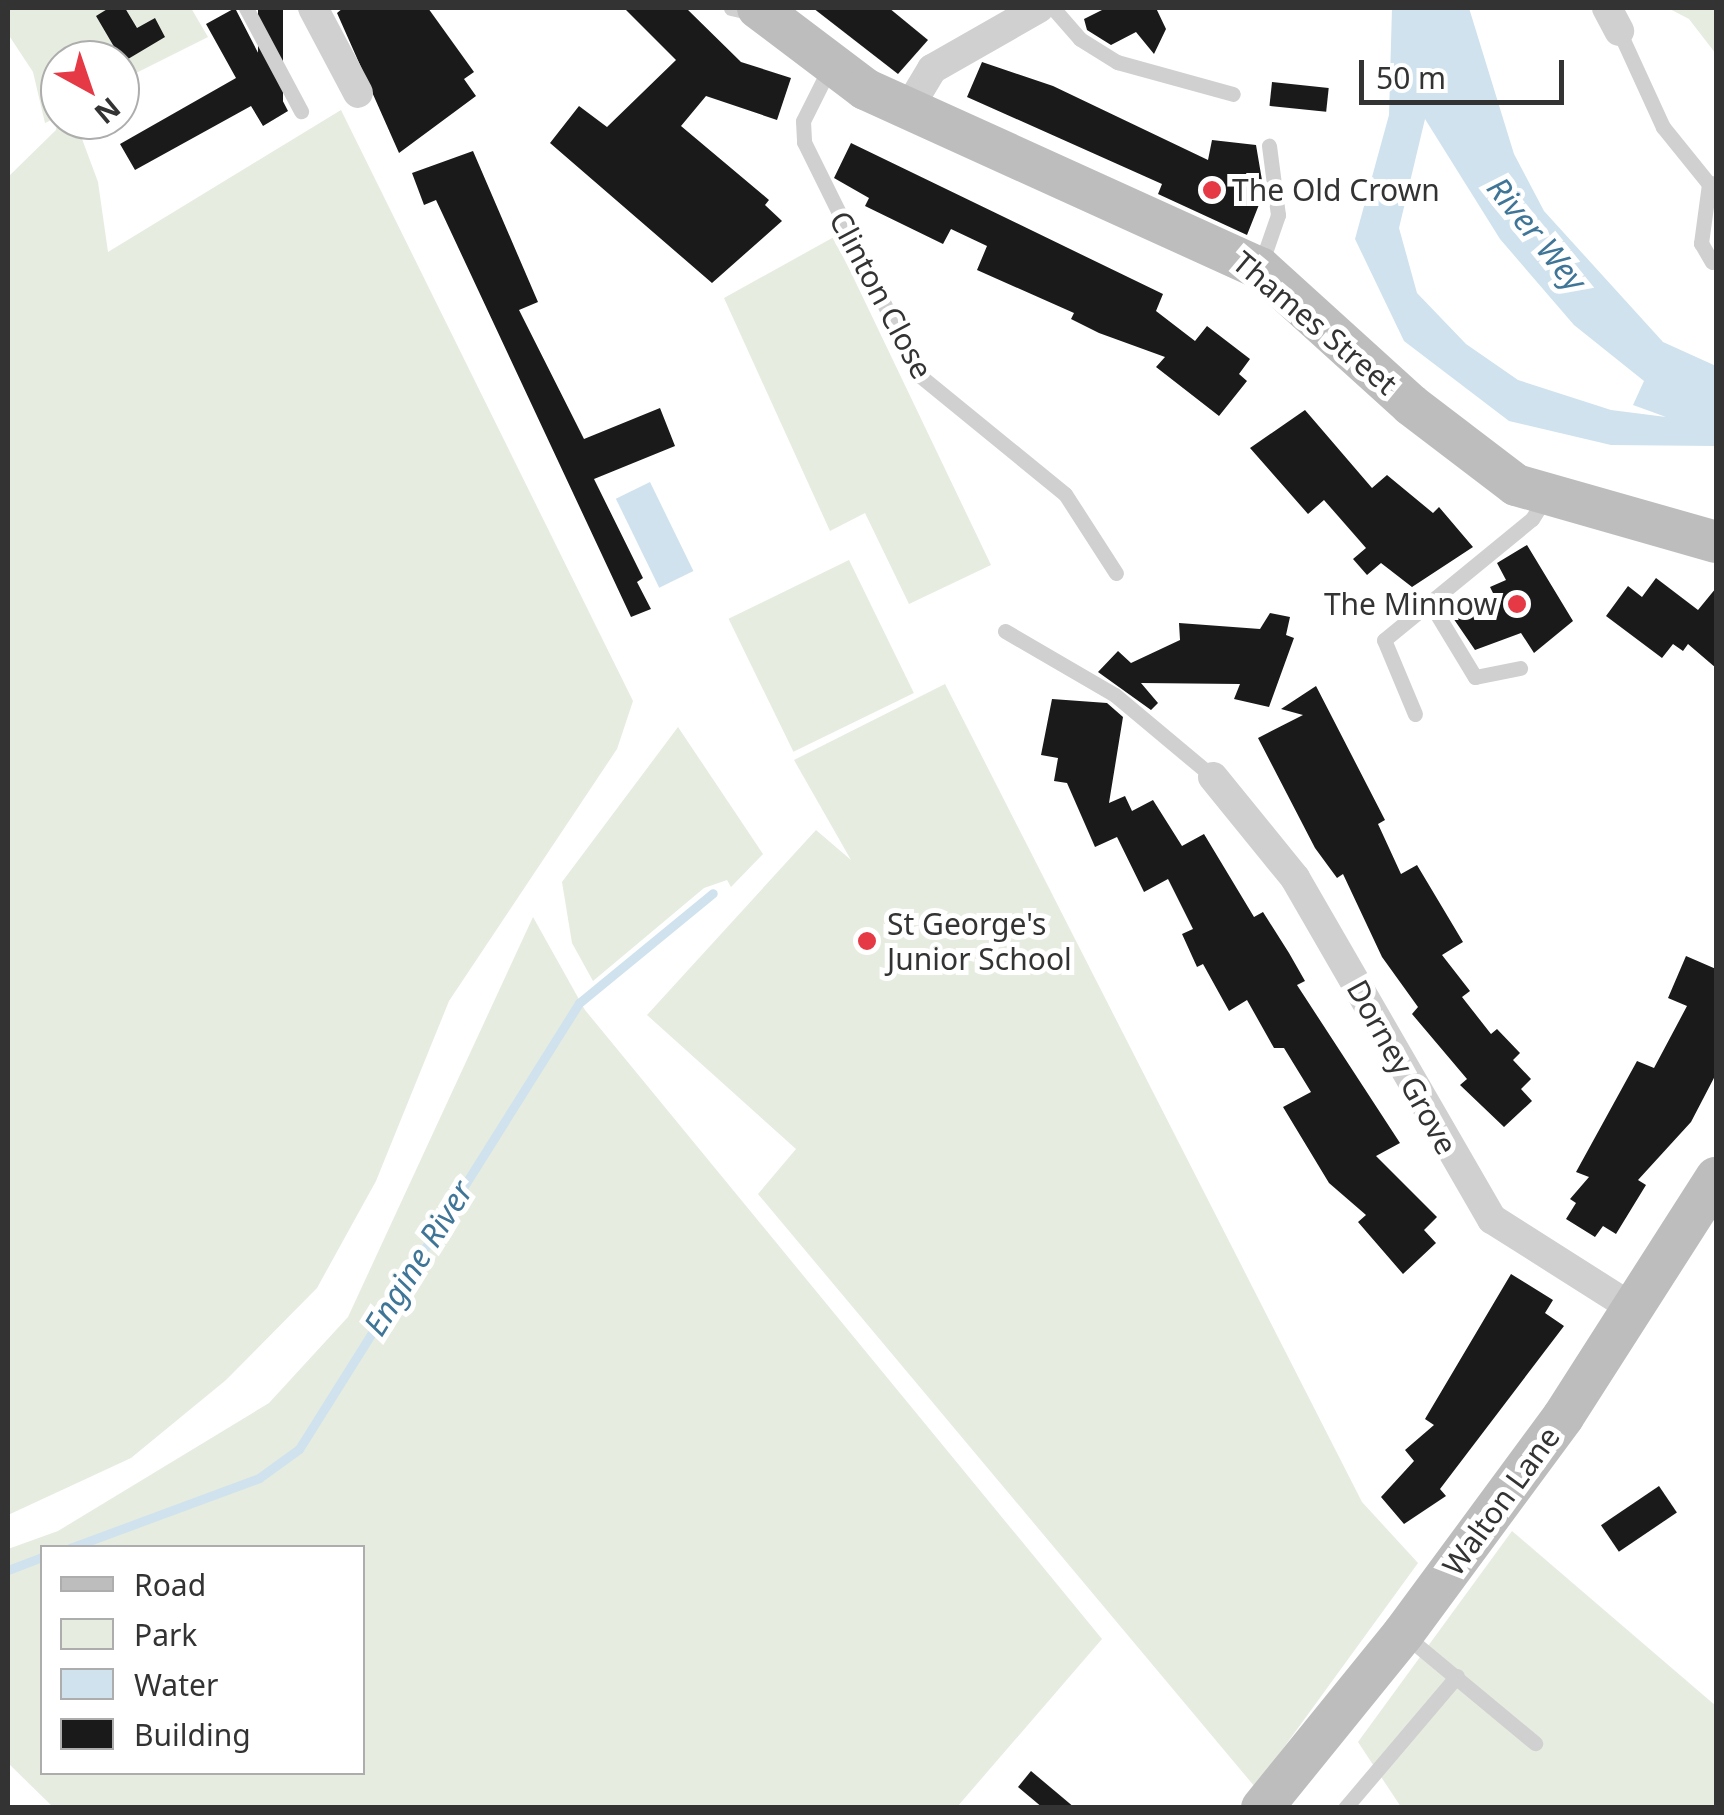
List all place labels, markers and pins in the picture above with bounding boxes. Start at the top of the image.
place label: The Old Crown [1232,172,1440,208]
marker: The Old Crown [1201,179,1223,201]
place label: The Minnow [1324,586,1497,622]
marker: The Minnow [1506,593,1528,615]
place label: St George's Junior School [887,906,1072,976]
marker: St George's Junior School [856,930,878,952]

